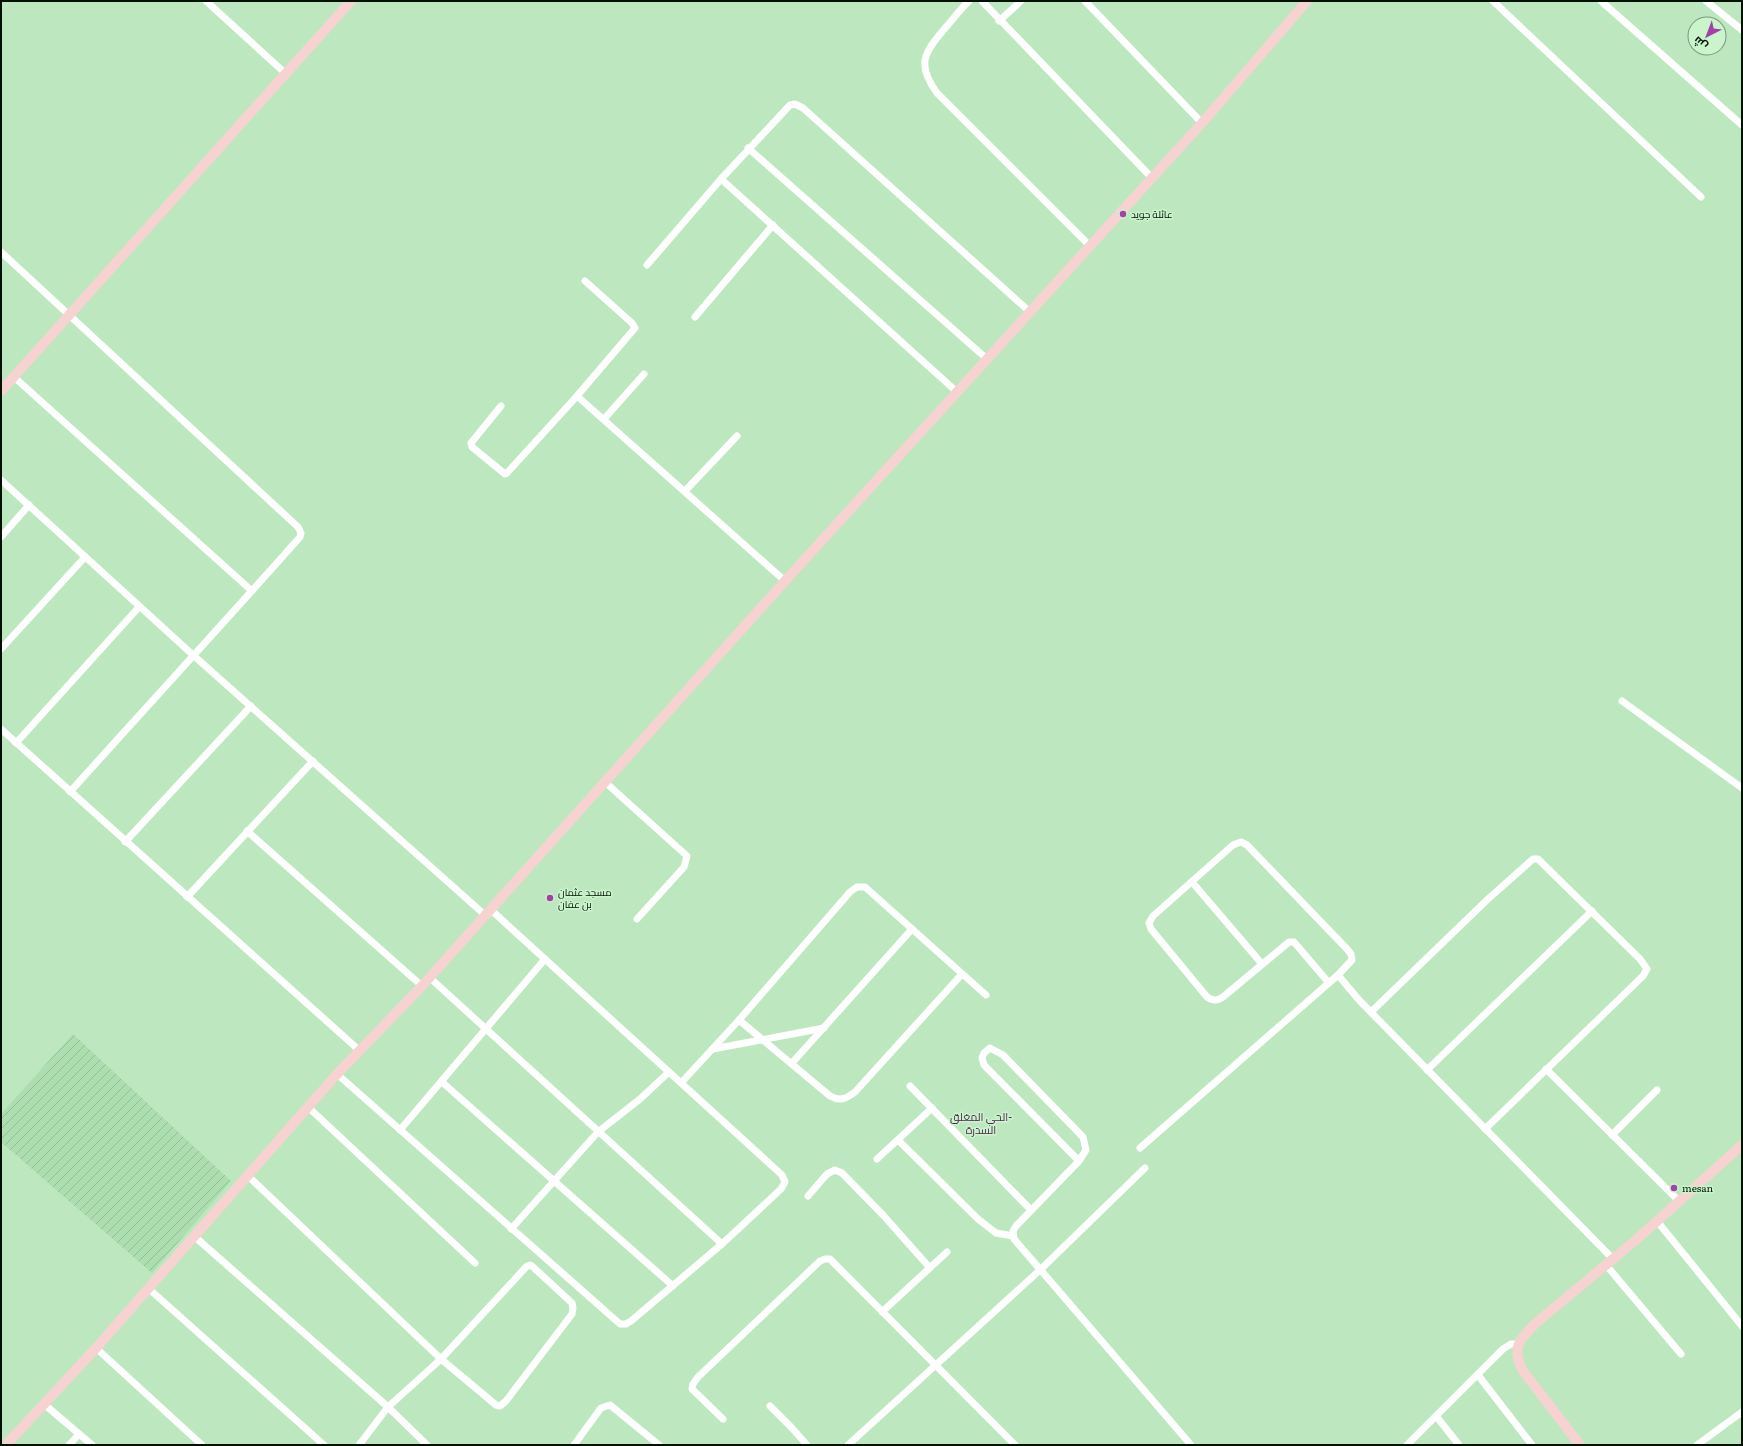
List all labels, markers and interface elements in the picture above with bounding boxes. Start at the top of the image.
north arrow [1687,16,1727,56]
text: ش [1689,34,1710,55]
place label: عائلة جويد [1131,206,1173,221]
marker: عائلة جويد [1118,209,1128,219]
place label: مسجد عثمان بن عفان [558,884,612,911]
marker: مسجد عثمان بن عفان [545,893,555,903]
district label: الحي المغلق- السدرة [950,1108,1012,1137]
place label: mesan [1682,1180,1713,1195]
marker: mesan [1669,1183,1679,1193]

